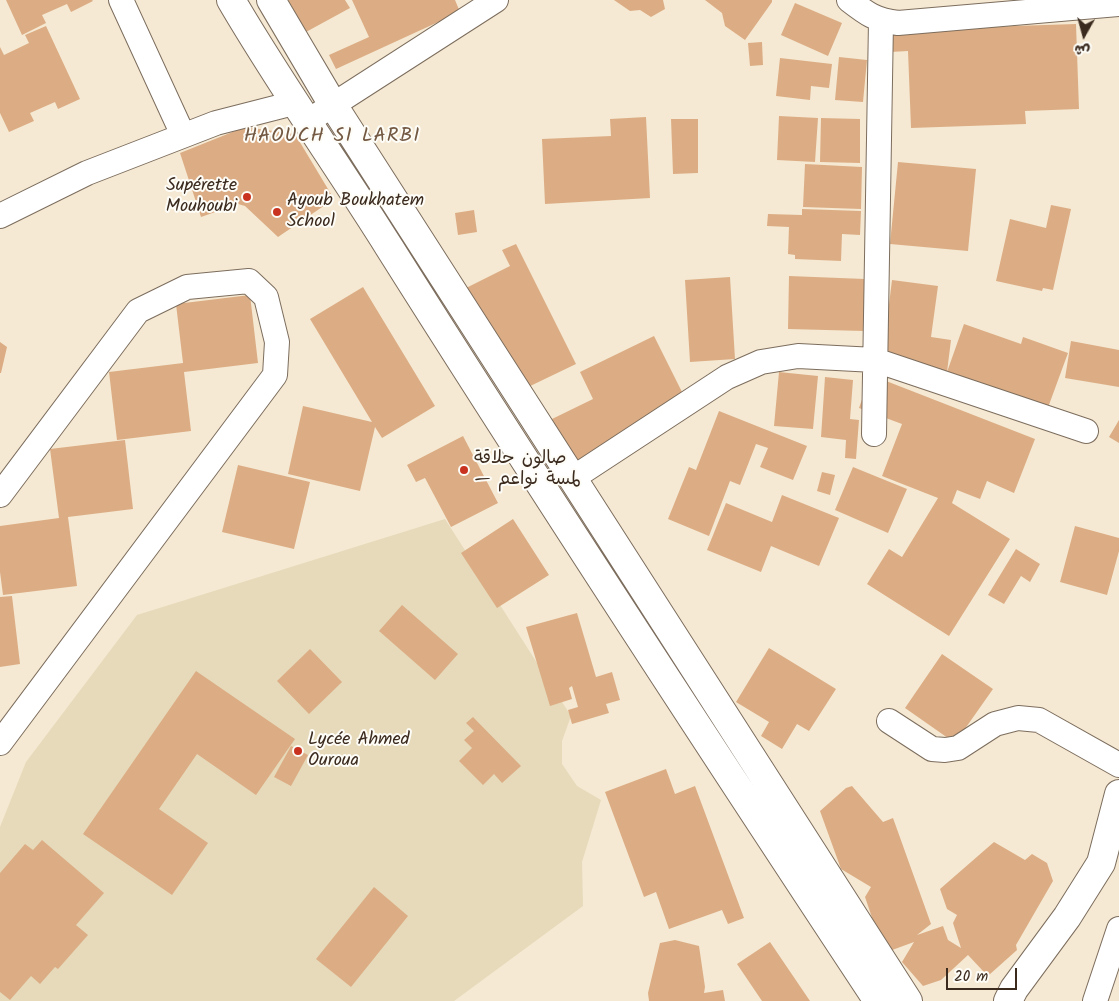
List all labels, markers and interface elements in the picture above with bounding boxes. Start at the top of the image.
north arrow [1059,10,1109,60]
text: ش [1073,38,1091,62]
district label: HAOUCH SI LARBI [242,126,422,150]
place label: Supérette Mouhoubi [166,176,237,218]
marker: Supérette Mouhoubi [241,191,253,203]
place label: Ayoub Boukhatem School [287,191,424,233]
marker: Ayoub Boukhatem School [271,206,283,218]
place label: صالون حلاقة — لمسة نواعم [474,449,581,492]
marker: صالون حلاقة — لمسة نواعم [458,464,470,476]
place label: Lycée Ahmed Ouroua [308,730,409,772]
marker: Lycée Ahmed Ouroua [292,745,304,757]
scale bar [949,958,1020,990]
text: 20 m [954,965,988,989]

